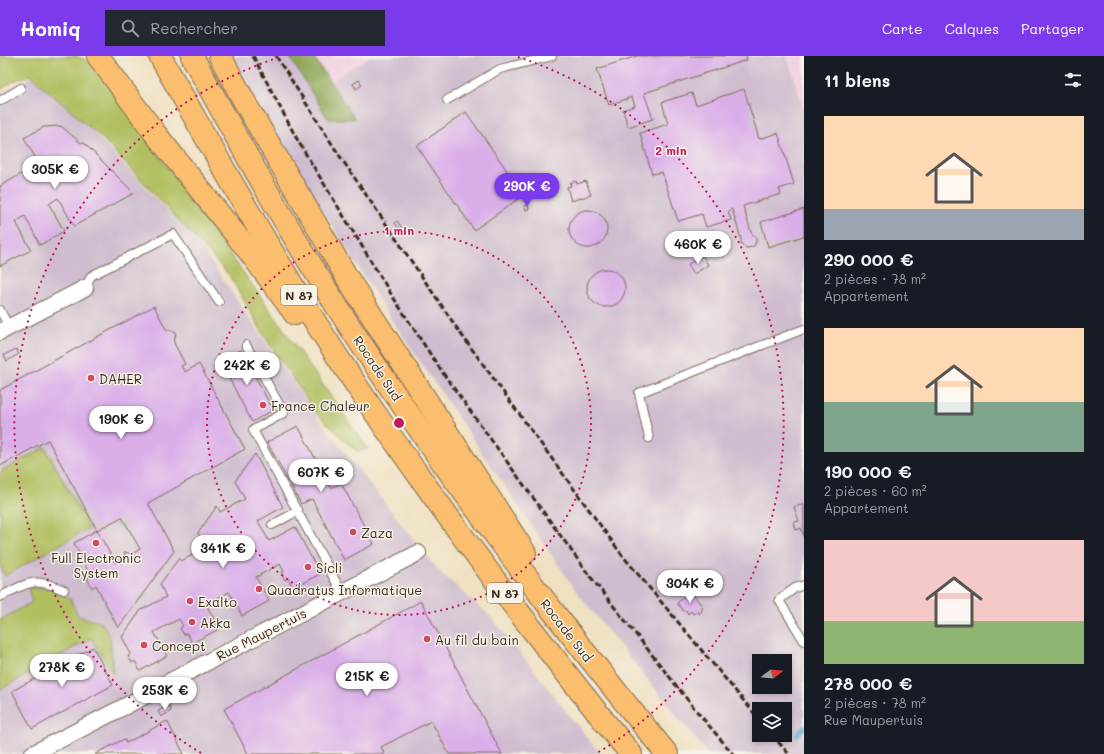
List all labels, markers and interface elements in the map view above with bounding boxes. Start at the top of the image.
search box [105,10,385,46]
text: Homiq [20,16,81,41]
icon: search [119,17,141,39]
text: Rechercher [151,18,238,38]
text: Carte [882,19,923,38]
text: Calques [945,19,999,38]
text: Partager [1021,19,1084,38]
text: 11 biens [824,69,890,91]
icon: filters [1062,69,1084,91]
text: 2 min [655,142,687,158]
icon: home [918,142,990,214]
pin: 305K € [22,156,88,190]
text: 305K € [31,160,79,177]
pin: 290K € [494,173,560,207]
text: 290K € [503,177,551,194]
text: 1 min [384,222,414,238]
pin: 460K € [665,231,731,265]
text: 460K € [674,235,722,252]
text: 290 000 € [824,248,913,270]
text: 2 pièces · 78 m² [824,270,926,287]
road number: N 87 [281,285,317,305]
text: Appartement [824,287,909,304]
street label: Rocade Sud [350,332,406,404]
pin: 242K € [214,352,280,386]
icon: home [918,354,990,426]
text: 242K € [224,356,270,373]
place label: DAHER [99,370,142,387]
marker: DAHER [86,373,96,383]
place label: France Chaleur [271,397,370,414]
marker: France Chaleur [258,400,268,410]
pin: 190K € [88,406,154,440]
text: 190K € [98,410,144,427]
centre of rings [392,416,406,430]
pin: 607K € [288,459,354,493]
text: 190 000 € [824,460,912,482]
text: 607K € [297,463,345,480]
text: 2 pièces · 60 m² [824,482,927,499]
text: Appartement [824,499,909,516]
place label: Zaza [361,524,393,541]
marker: Zaza [348,527,358,537]
pin: 341K € [190,535,256,569]
marker: Full Electronic System [91,538,101,548]
text: 341K € [200,539,246,556]
place label: Full Electronic System [51,549,141,581]
place label: Sicli [316,559,342,576]
marker: Sicli [303,562,313,572]
icon: home [918,566,990,638]
pin: 304K € [657,570,723,604]
text: 304K € [666,574,714,591]
place label: Quadratus Informatique [267,581,422,598]
road number: N 87 [487,583,523,603]
marker: Quadratus Informatique [254,584,264,594]
place label: Exalto [198,593,237,610]
street label: Rocade Sud [537,595,597,665]
marker: Exalto [185,596,195,606]
street label: Rue Maupertuis [213,604,309,664]
place label: Akka [200,614,231,631]
marker: Akka [187,617,197,627]
place label: Au fil du bain [435,631,519,648]
marker: Au fil du bain [422,634,432,644]
place label: Concept [152,637,206,654]
marker: Concept [139,640,149,650]
pin: 278K € [29,654,95,688]
north arrow [752,654,792,694]
map controls [752,654,792,742]
text: 278K € [39,658,85,675]
pin: 215K € [334,663,400,697]
text: 215K € [345,667,389,684]
text: 278 000 € [824,672,912,694]
pin: 253K € [132,677,198,711]
text: 253K € [142,681,188,698]
text: 2 pièces · 78 m² [824,694,926,711]
button: layers [752,702,792,742]
text: Rue Maupertuis [824,711,923,728]

